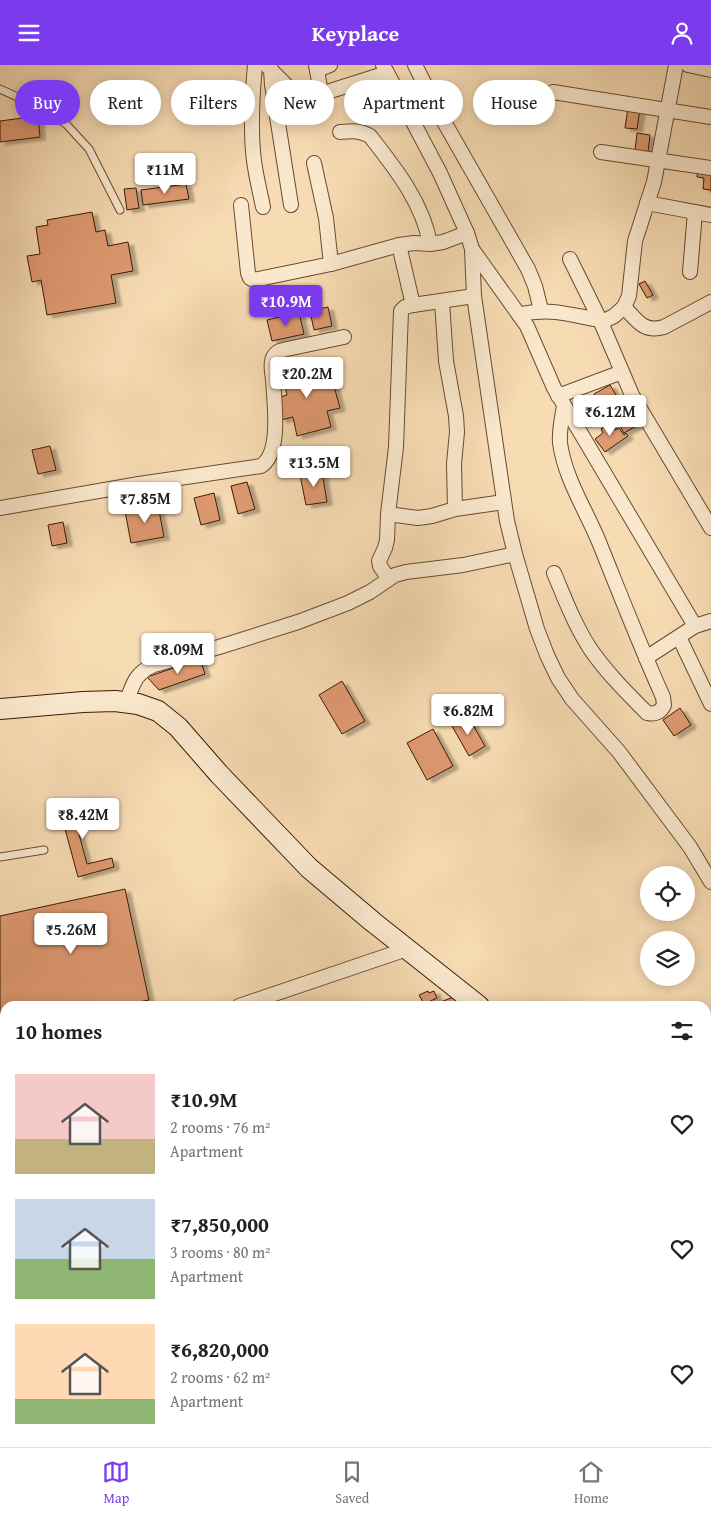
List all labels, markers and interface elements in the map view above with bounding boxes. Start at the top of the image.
text: Keyplace [312,17,399,49]
icon: menu [15,19,43,47]
icon: person [668,19,696,47]
chip: Buy [15,80,80,125]
chip: Rent [90,80,161,125]
chip: Filters [171,80,255,125]
chip: New [265,80,334,125]
chip: Apartment [344,80,463,125]
chip: House [473,80,555,125]
pin: ₹11M [135,153,195,195]
text: ₹11M [146,157,184,181]
pin: ₹10.9M [245,285,327,327]
text: ₹10.9M [260,289,312,313]
pin: ₹20.2M [266,357,348,399]
text: ₹20.2M [281,361,333,385]
pin: ₹6.12M [569,395,651,437]
text: ₹6.12M [584,399,636,423]
pin: ₹13.5M [273,445,355,488]
text: ₹13.5M [288,450,340,474]
pin: ₹7.85M [104,481,186,524]
text: ₹7.85M [119,486,171,510]
pin: ₹8.09M [137,633,219,675]
text: ₹8.09M [152,637,204,661]
pin: ₹6.82M [427,693,509,736]
text: ₹6.82M [442,698,494,722]
pin: ₹8.42M [42,797,124,840]
text: ₹8.42M [57,802,109,826]
map controls [640,866,695,986]
button: locate [640,866,695,921]
pin: ₹5.26M [30,913,112,955]
text: ₹5.26M [45,917,97,941]
button: layers [640,931,695,986]
text: 10 homes [15,1016,102,1047]
icon: filters [668,1017,696,1045]
text: ₹10.9M [170,1084,238,1115]
icon: home [55,1094,115,1154]
icon: heart [668,1110,696,1138]
text: 2 rooms · 76 m² [170,1115,270,1139]
text: Apartment [170,1139,243,1163]
text: ₹7,850,000 [170,1209,269,1240]
icon: home [55,1219,115,1279]
icon: heart [668,1235,696,1263]
text: 3 rooms · 80 m² [170,1240,270,1264]
text: Apartment [170,1264,243,1288]
text: ₹6,820,000 [170,1334,269,1365]
icon: home [55,1344,115,1404]
icon: heart [668,1360,696,1388]
text: 2 rooms · 62 m² [170,1365,270,1389]
text: Apartment [170,1389,243,1413]
tab: Map [102,1458,130,1508]
tab: Saved [335,1458,369,1508]
tab: Home [574,1458,609,1508]

